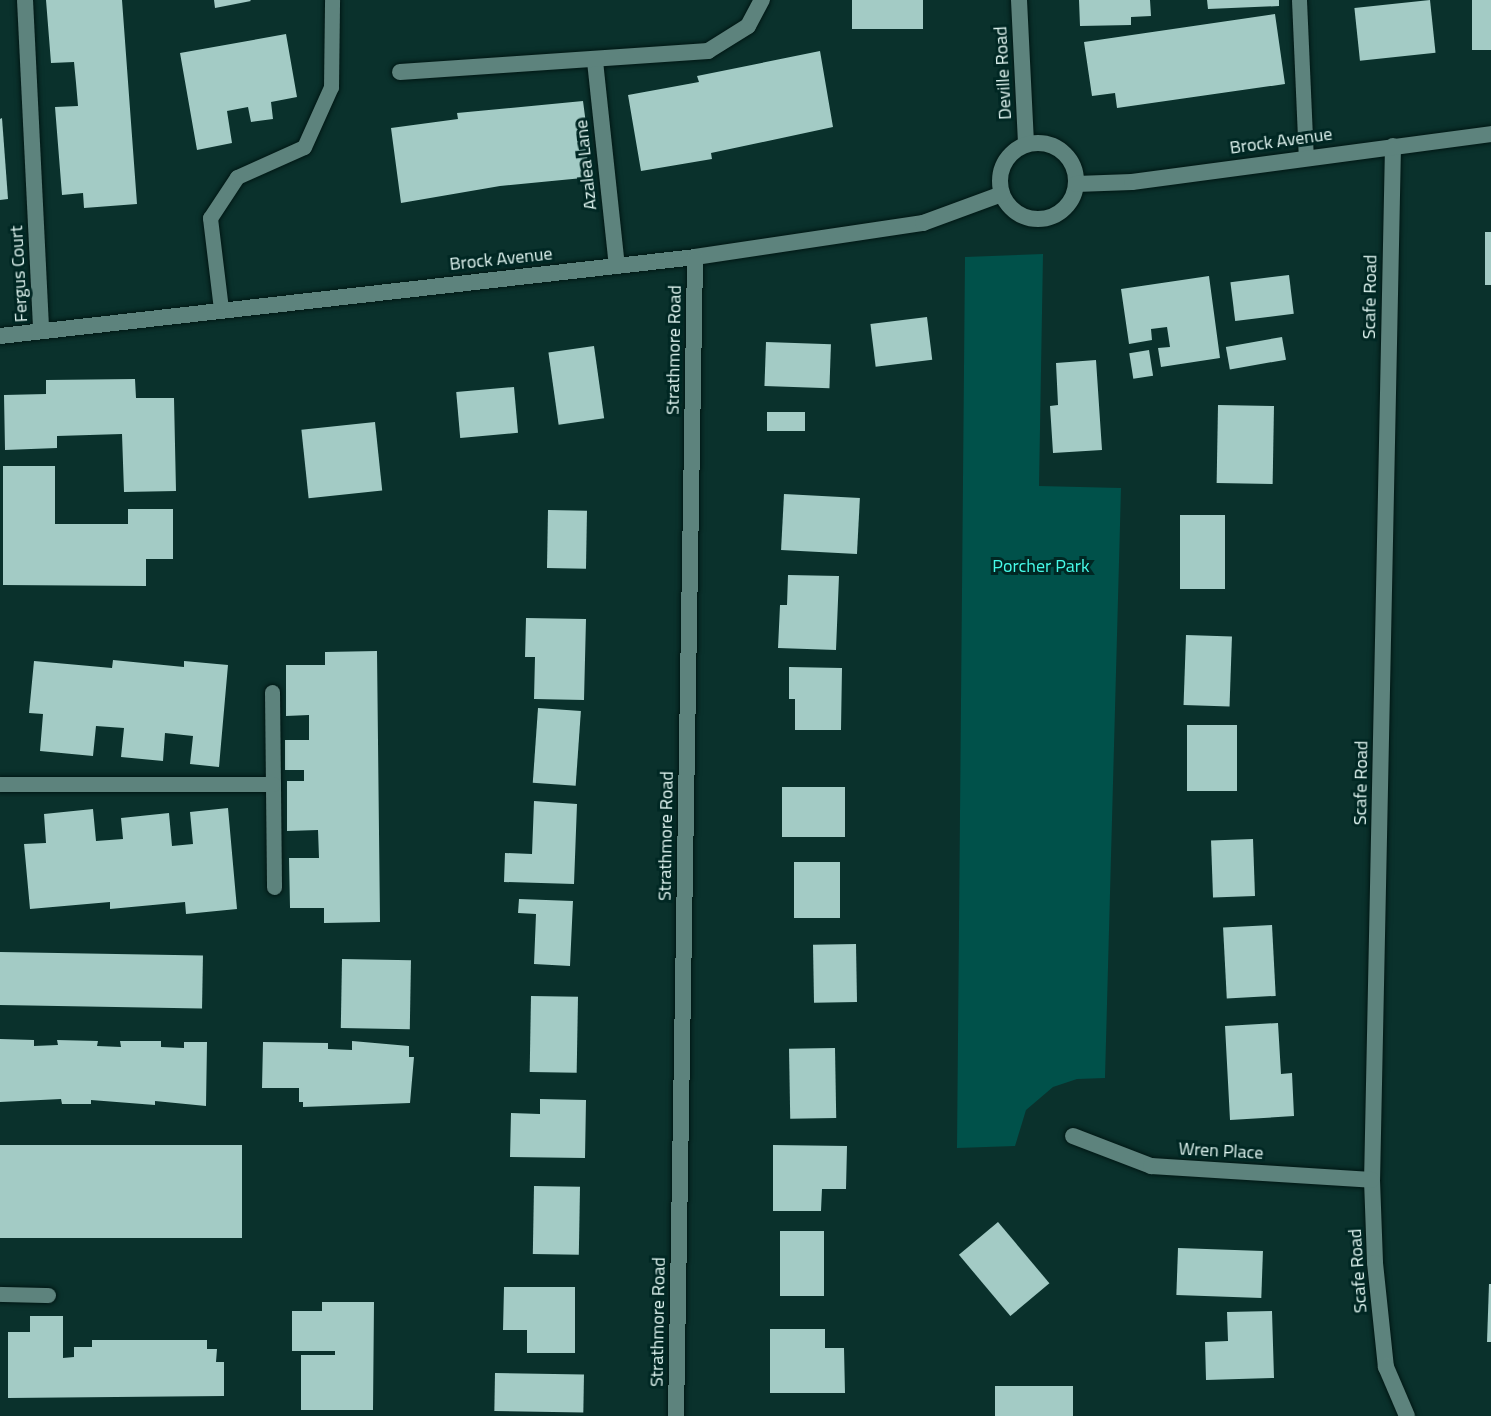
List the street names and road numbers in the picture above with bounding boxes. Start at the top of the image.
street label: Deville Road [990,26,1016,120]
street label: Azalea Lane [571,119,601,211]
street label: Brock Avenue [1228,123,1334,159]
street label: Fergus Court [6,225,32,323]
street label: Brock Avenue [448,243,554,275]
street label: Scafe Road [1358,255,1382,339]
street label: Strathmore Road [662,285,686,415]
street label: Scafe Road [1349,741,1373,825]
street label: Strathmore Road [654,771,678,901]
street label: Wren Place [1178,1138,1264,1164]
street label: Scafe Road [1344,1228,1372,1314]
street label: Strathmore Road [646,1257,670,1387]

